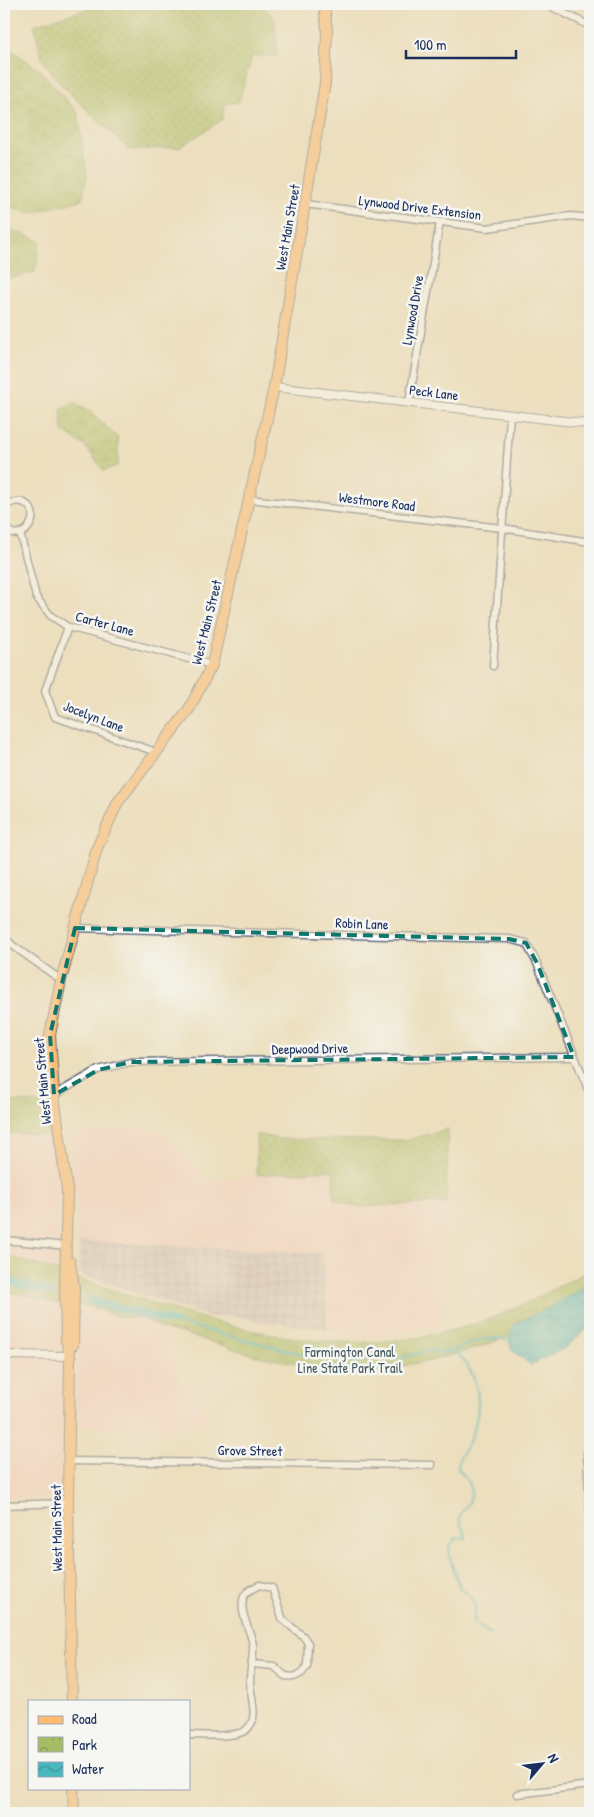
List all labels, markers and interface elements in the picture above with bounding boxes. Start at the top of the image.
scale bar [406,28,516,60]
text: 100 m [414,34,447,55]
street label: West Main Street [270,182,304,271]
street label: Lynwood Drive Extension [358,190,482,225]
street label: Lynwood Drive [397,273,429,346]
street label: Peck Lane [408,380,460,404]
street label: Westmore Road [338,487,417,515]
street label: West Main Street [186,577,226,666]
street label: Carter Lane [73,606,137,640]
street label: Jocelyn Lane [61,696,127,737]
street label: Robin Lane [335,913,389,933]
street label: West Main Street [29,1037,55,1125]
street label: Deepwood Drive [272,1038,349,1059]
park label: Farmington Canal Line State Park Trail [298,1342,403,1377]
street label: Grove Street [217,1440,283,1460]
street label: West Main Street [46,1484,66,1572]
legend [28,1700,190,1790]
text: Road [72,1708,97,1729]
text: Park [72,1734,97,1755]
north arrow [516,1740,566,1790]
text: N [544,1750,564,1766]
text: Water [72,1758,104,1779]

